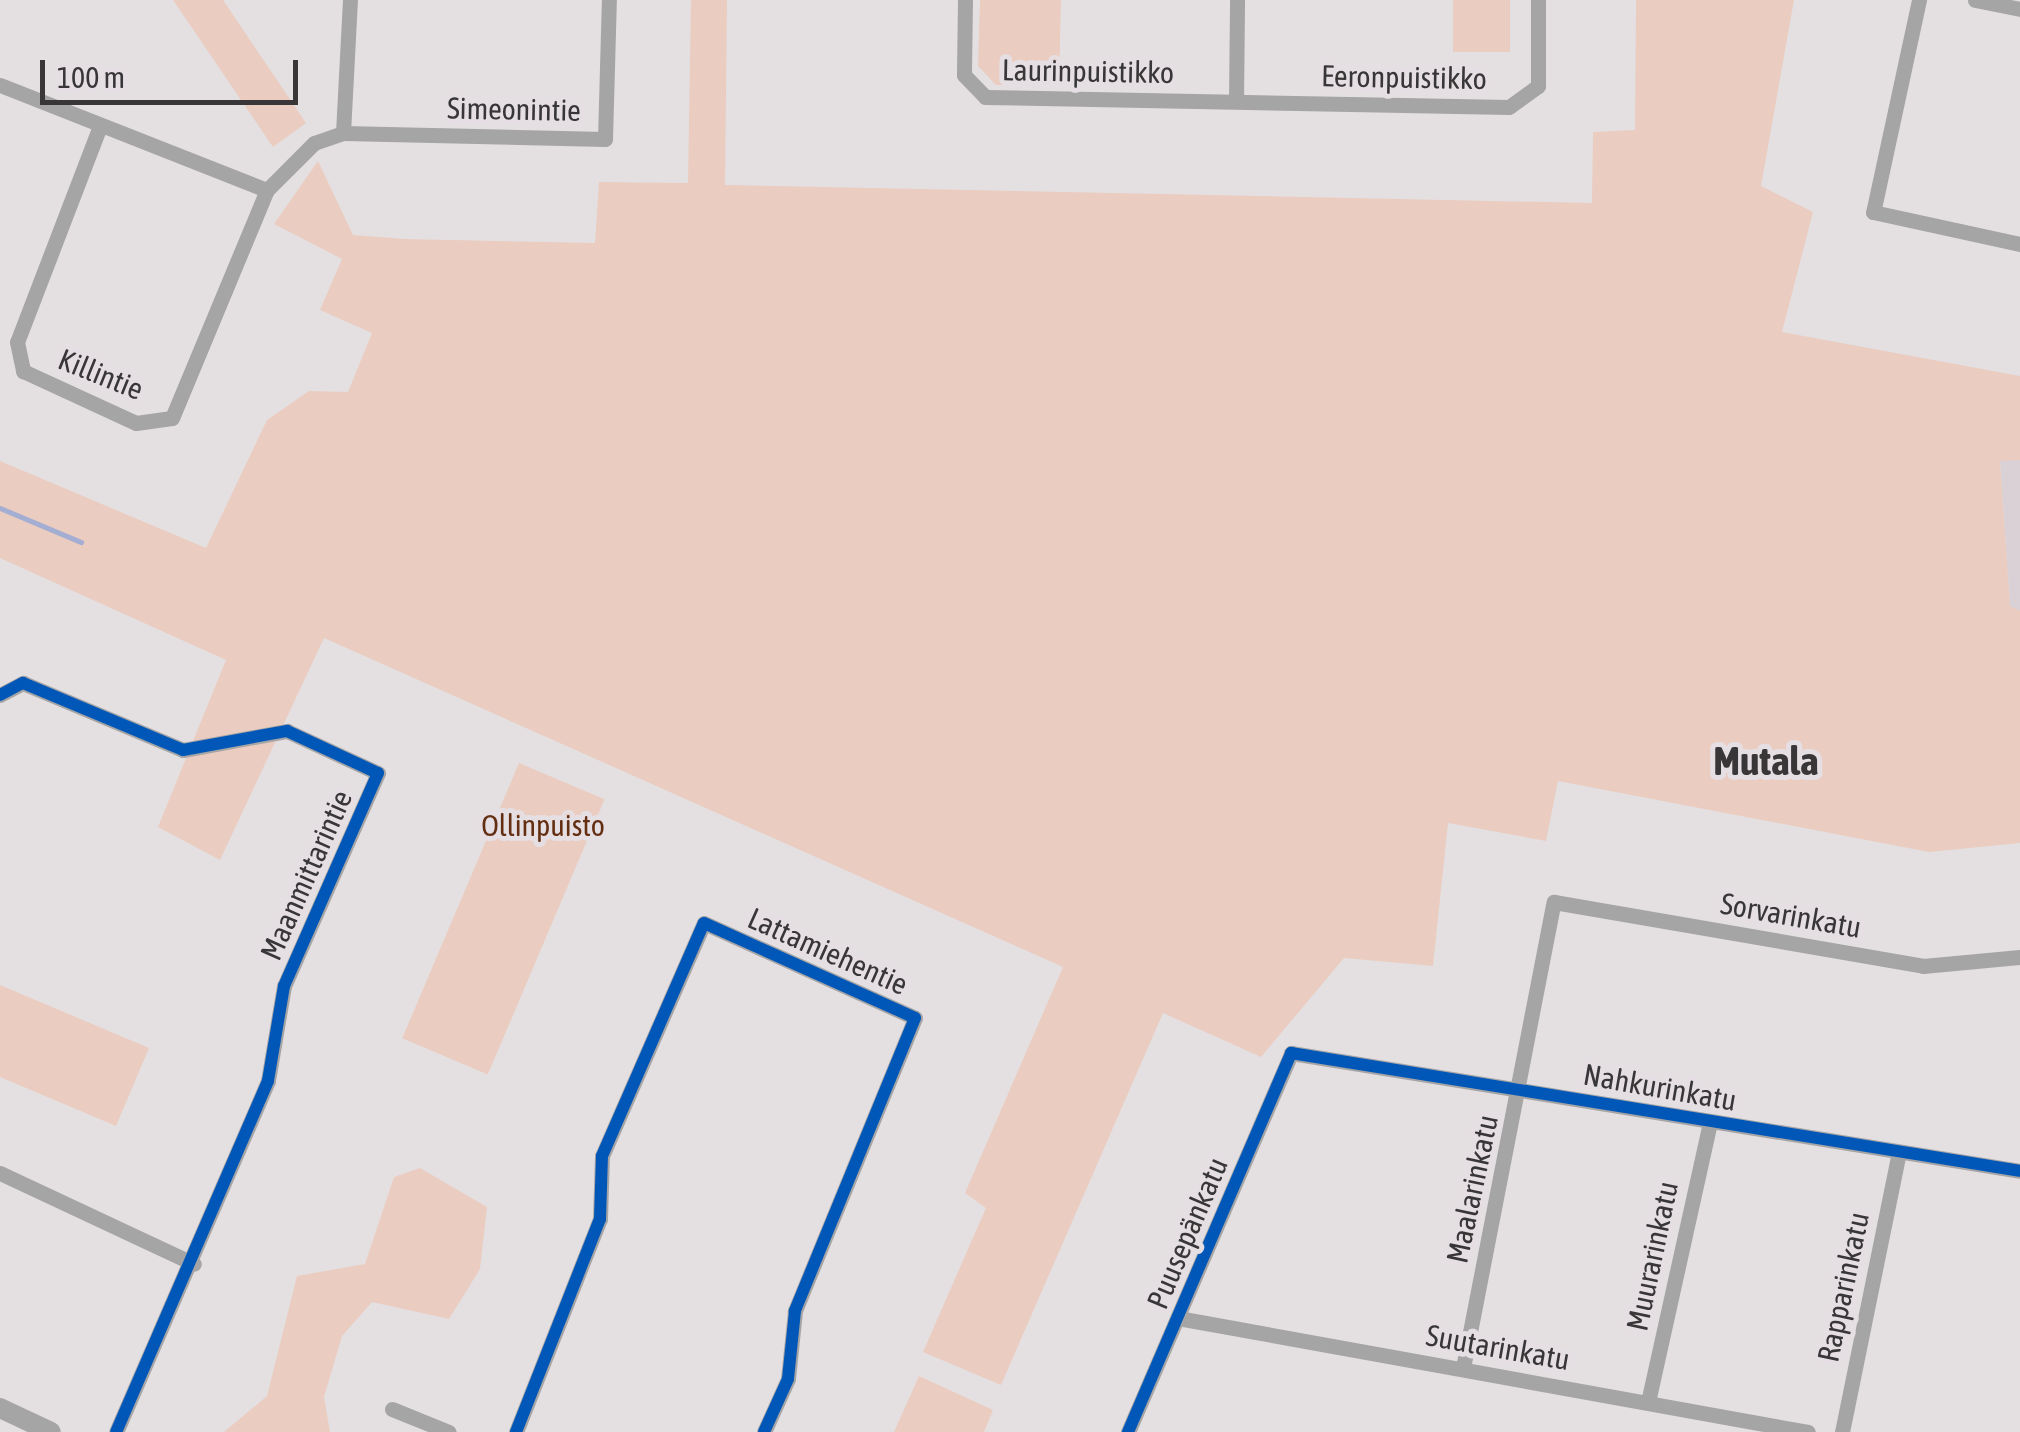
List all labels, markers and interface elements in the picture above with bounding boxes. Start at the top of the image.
scale bar [45,40,302,102]
street label: Laurinpuistikko [1002,52,1174,90]
street label: Eeronpuistikko [1321,58,1487,96]
text: 100 m [57,60,125,94]
street label: Simeonintie [447,90,581,128]
street label: Killintie [53,341,149,407]
district label: Mutala [1713,737,1819,785]
street label: Maanmittarintie [253,785,359,965]
park label: Ollinpuisto [481,807,605,843]
street label: Sorvarinkatu [1718,885,1864,945]
street label: Lattamiehentie [743,900,913,1002]
street label: Nahkurinkatu [1581,1056,1739,1118]
street label: Maalarinkatu [1439,1112,1505,1266]
street label: Puusepänkatu [1139,1152,1235,1314]
street label: Muurarinkatu [1619,1178,1685,1334]
street label: Rapparinkatu [1810,1209,1876,1365]
street label: Suutarinkatu [1424,1317,1572,1377]

